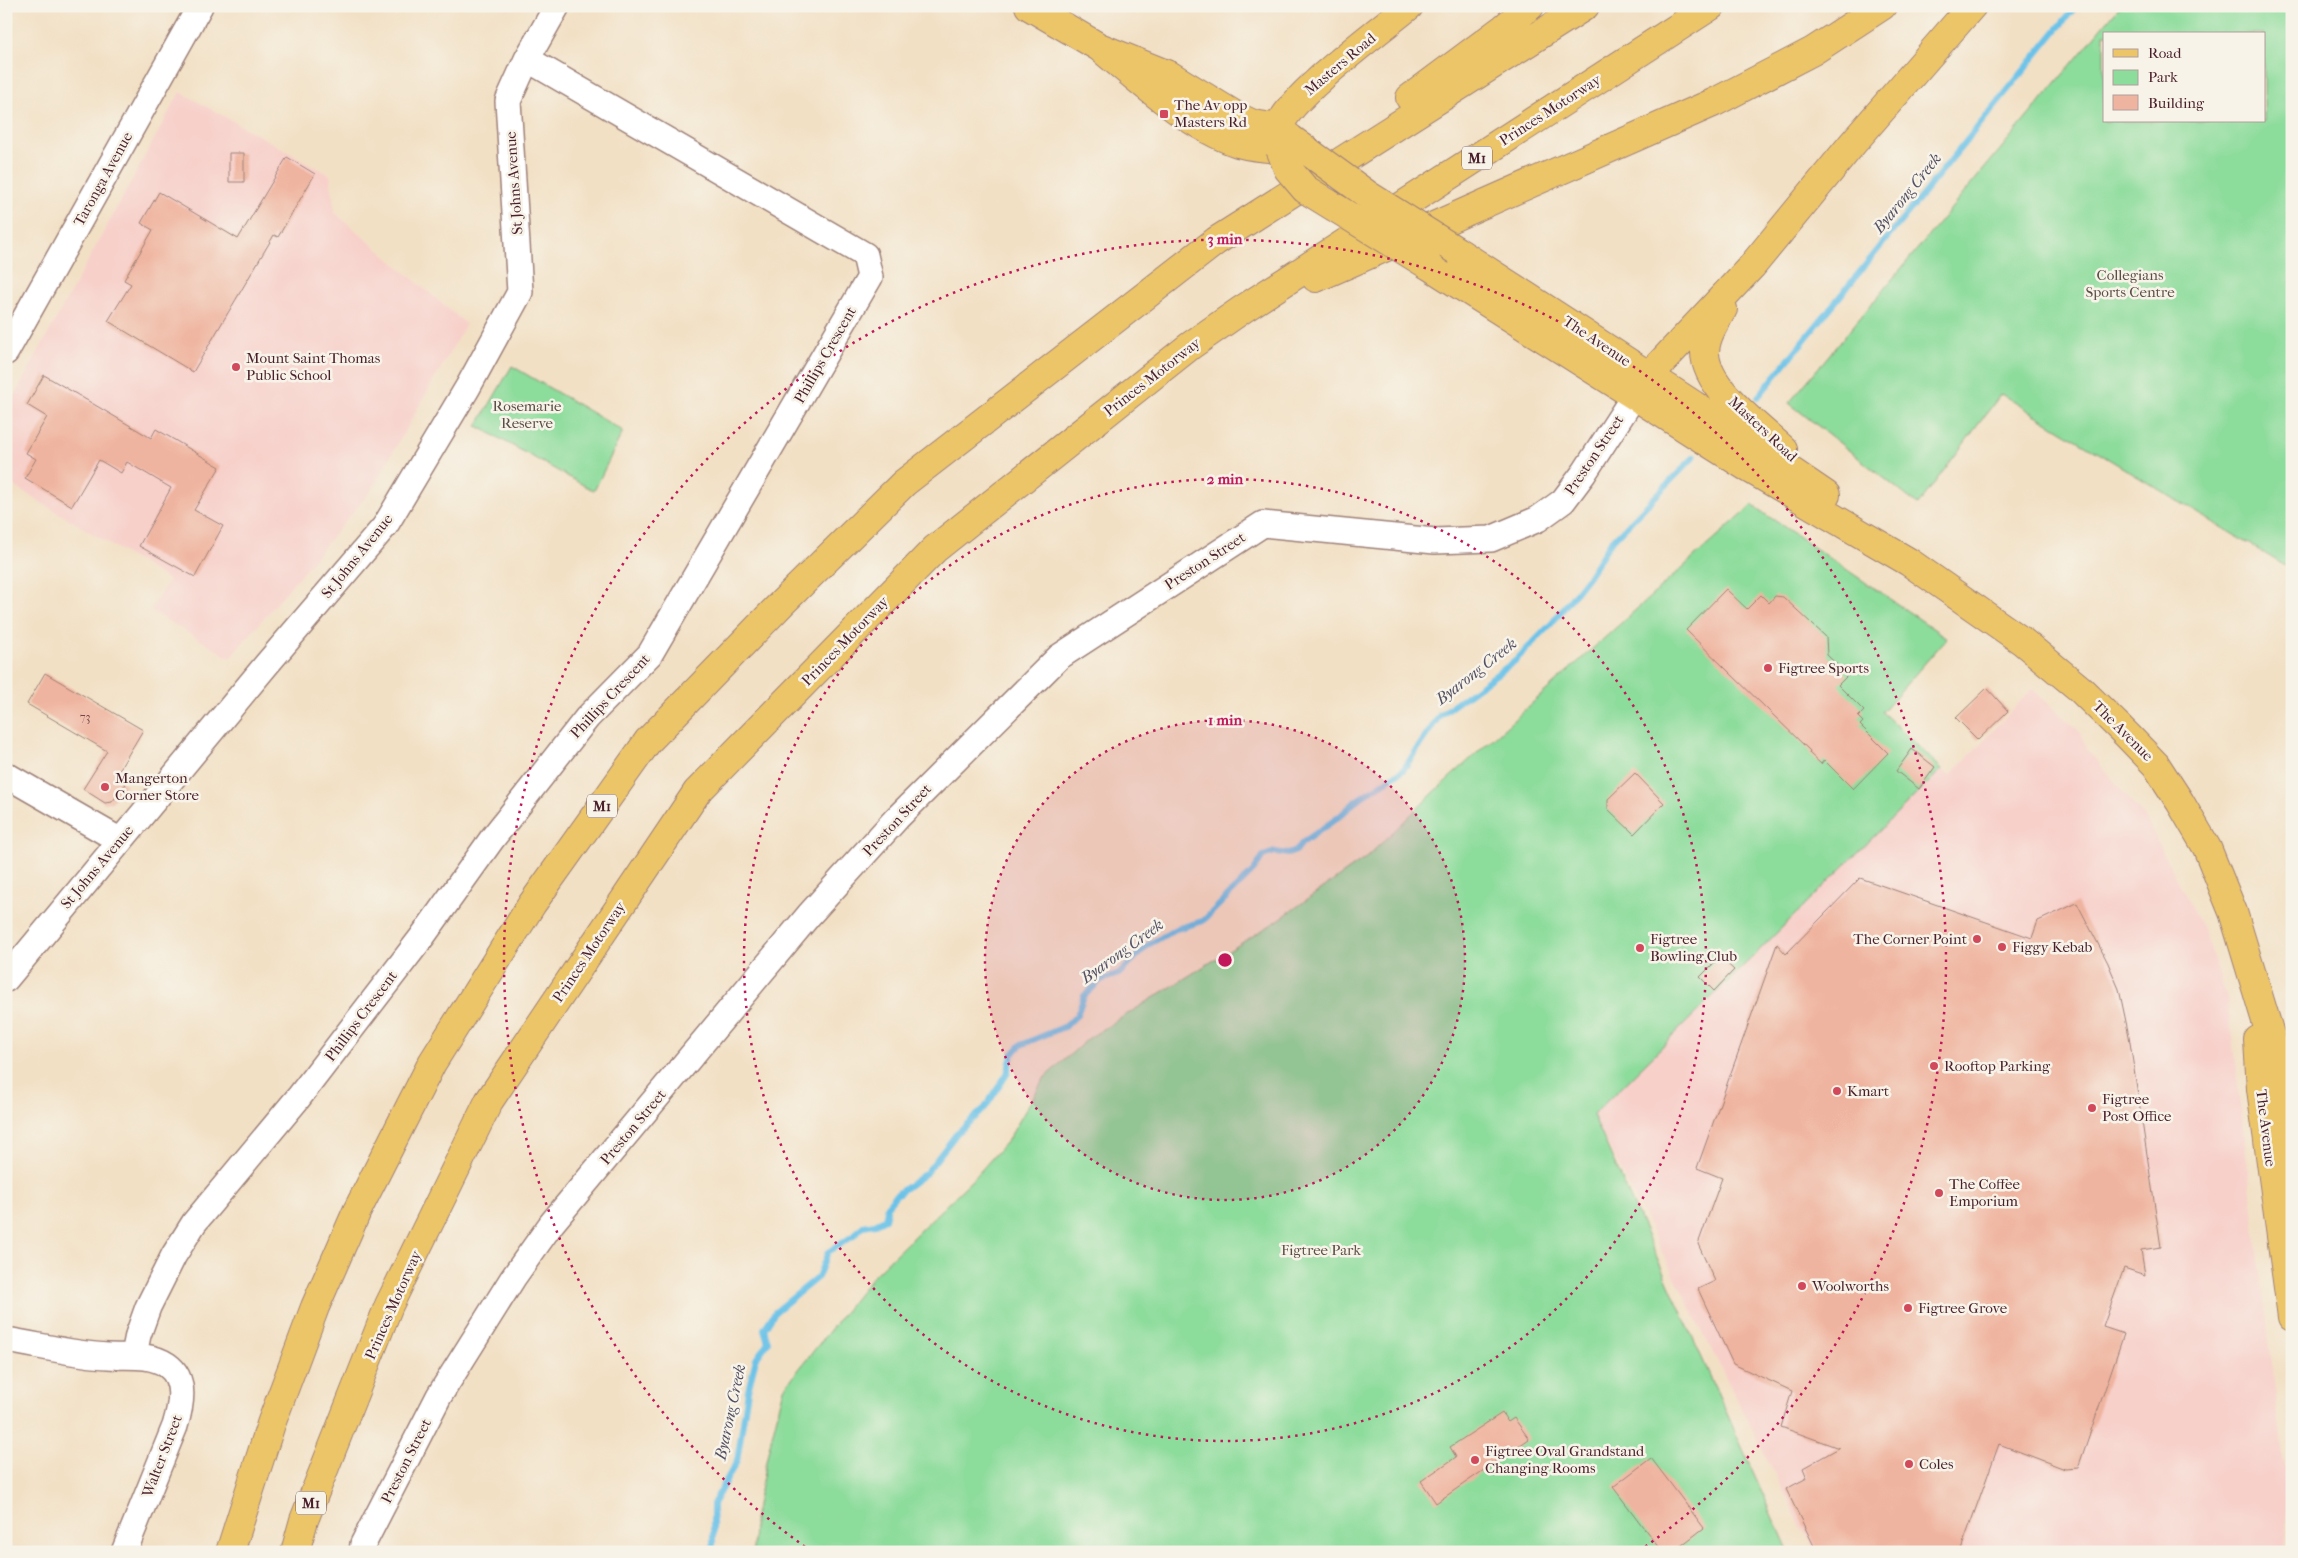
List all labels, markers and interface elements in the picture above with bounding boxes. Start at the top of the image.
street label: Masters Road [1301,28,1380,99]
legend [2103,32,2266,122]
text: Road [2148,44,2182,62]
text: Park [2148,68,2178,86]
street label: Princes Motorway [1496,70,1605,150]
text: Building [2148,94,2205,112]
place label: The Av opp Masters Rd [1174,96,1248,131]
marker: The Av opp Masters Rd [1158,108,1170,120]
street label: Taronga Avenue [70,128,137,229]
street label: St Johns Avenue [501,130,527,235]
road number: M1 [1462,146,1492,170]
water label: Byarong Creek [1868,149,1945,238]
text: 3 min [1208,230,1243,248]
park label: Collegians Sports Centre [2085,266,2175,301]
street label: Phillips Crescent [790,303,860,407]
street label: The Avenue [1560,312,1635,371]
street label: Princes Motorway [1100,333,1205,420]
place label: Mount Saint Thomas Public School [246,349,381,384]
marker: Mount Saint Thomas Public School [230,361,242,373]
street label: Masters Road [1725,393,1802,466]
park label: Rosemarie Reserve [493,397,562,432]
street label: Preston Street [1561,411,1628,498]
text: 2 min [1207,470,1244,488]
street label: St Johns Avenue [317,510,397,602]
street label: Preston Street [1161,528,1249,594]
street label: Princes Motorway [798,592,893,689]
water label: Byarong Creek [1431,634,1520,709]
street label: Phillips Crescent [566,650,654,742]
place label: Figtree Sports [1778,659,1870,677]
marker: Figtree Sports [1762,662,1774,674]
street label: The Avenue [2089,697,2157,765]
house number: 73 [80,710,90,724]
text: 1 min [1208,711,1242,729]
place label: Mangerton Corner Store [115,769,200,804]
street label: Preston Street [859,780,936,860]
marker: Mangerton Corner Store [99,781,111,793]
road number: M1 [587,794,617,818]
street label: St Johns Avenue [57,821,138,912]
street label: Princes Motorway [549,897,630,1006]
water label: Byarong Creek [1076,915,1167,988]
place label: Figtree Bowling Club [1650,930,1737,965]
place label: The Corner Point [1853,930,1968,948]
marker: The Corner Point [1971,933,1983,945]
place label: Figgy Kebab [2012,938,2093,956]
marker: Figgy Kebab [1996,941,2008,953]
marker: Figtree Bowling Club [1634,942,1646,954]
centre of rings [1216,951,1234,969]
street label: Phillips Crescent [321,967,401,1065]
place label: Rooftop Parking [1944,1057,2051,1075]
marker: Rooftop Parking [1928,1060,1940,1072]
place label: Kmart [1847,1082,1890,1100]
street label: Preston Street [596,1085,670,1168]
marker: Kmart [1831,1085,1843,1097]
street label: The Avenue [2252,1088,2280,1168]
place label: Figtree Post Office [2102,1090,2172,1125]
marker: Figtree Post Office [2086,1102,2098,1114]
place label: The Coffee Emporium [1949,1175,2020,1210]
marker: The Coffee Emporium [1933,1187,1945,1199]
park label: Figtree Park [1281,1241,1361,1259]
street label: Princes Motorway [361,1247,426,1362]
place label: Woolworths [1811,1277,1889,1295]
marker: Woolworths [1796,1280,1808,1292]
place label: Figtree Grove [1918,1299,2008,1317]
marker: Figtree Grove [1902,1302,1914,1314]
water label: Byarong Creek [710,1362,749,1463]
street label: Walter Street [138,1412,186,1501]
street label: Preston Street [377,1415,435,1506]
place label: Figtree Oval Grandstand Changing Rooms [1485,1442,1645,1477]
marker: Figtree Oval Grandstand Changing Rooms [1469,1454,1481,1466]
place label: Coles [1919,1455,1954,1473]
marker: Coles [1903,1458,1915,1470]
road number: M1 [296,1492,326,1515]

